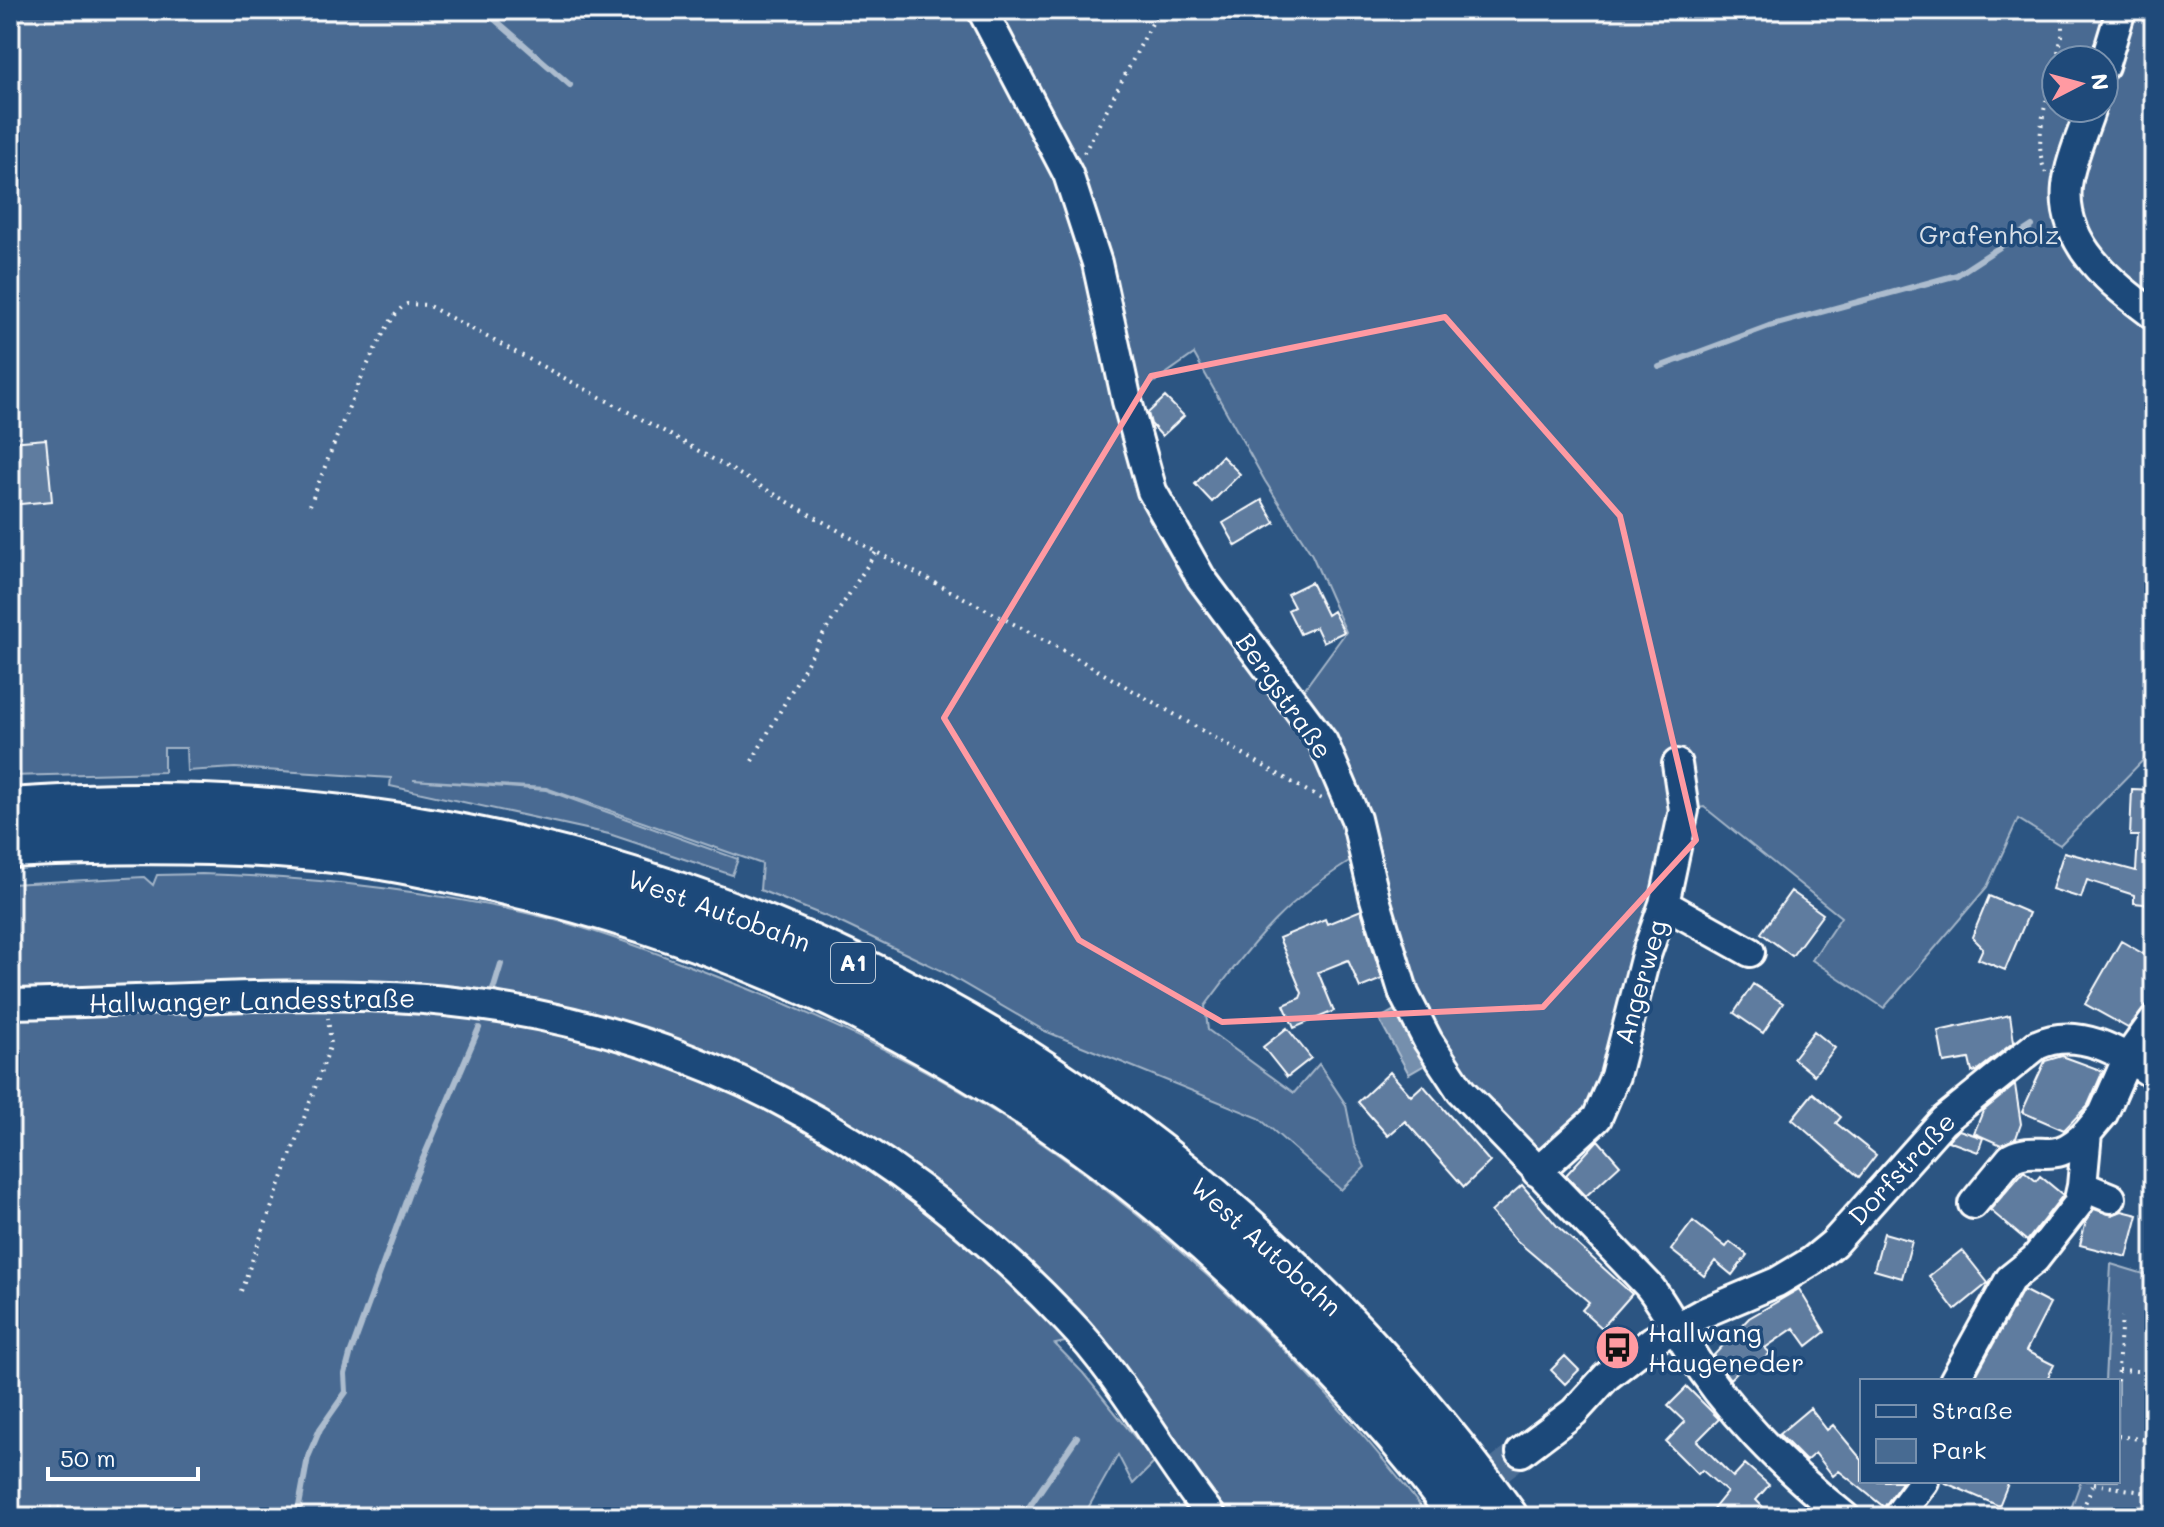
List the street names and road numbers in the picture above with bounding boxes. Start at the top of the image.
street label: Bergstraße [1229,626,1341,765]
street label: West Autobahn [623,861,815,959]
street label: Angerweg [1606,916,1674,1048]
road number: A1 [831,943,875,983]
street label: Hallwanger Landesstraße [88,980,416,1020]
street label: Dorfstraße [1840,1105,1962,1232]
street label: West Autobahn [1184,1169,1349,1323]

